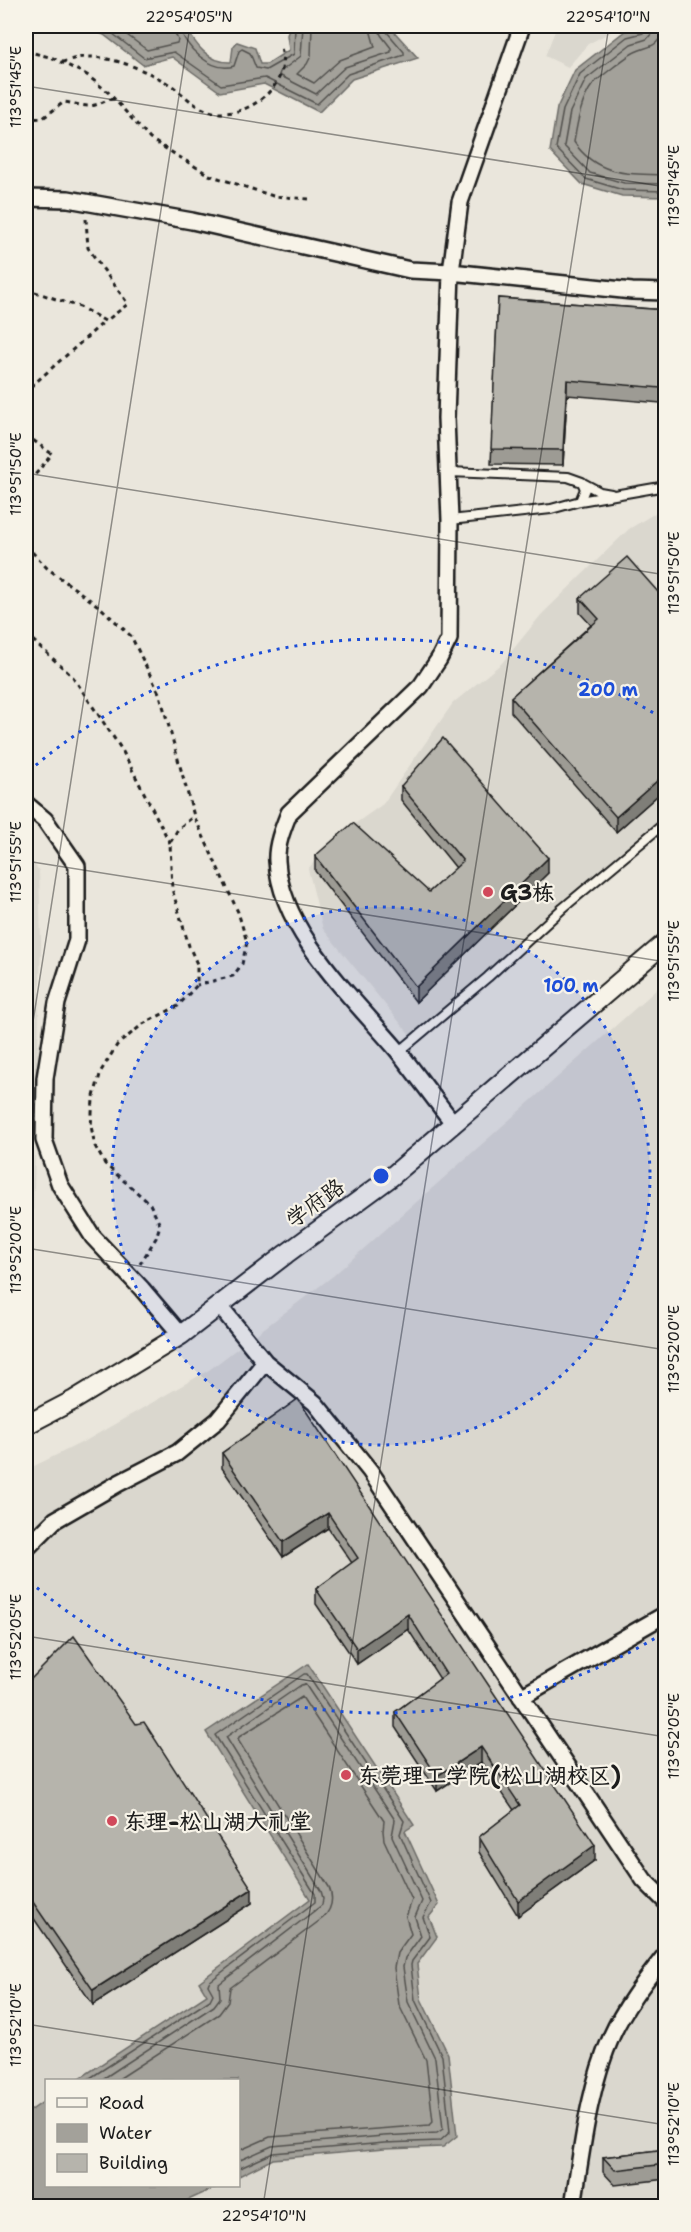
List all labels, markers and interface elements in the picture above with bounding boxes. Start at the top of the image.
text: 22°54'05"N [145,7,233,27]
text: 22°54'10"N [566,7,650,27]
text: 113°51'45"E [6,46,26,128]
text: 113°51'45"E [664,145,684,227]
text: 113°51'50"E [6,432,26,516]
text: 113°51'50"E [664,531,684,615]
text: 200 m [578,678,639,702]
text: 113°51'55"E [6,821,26,903]
place label: G3栋 [500,878,554,907]
marker: G3栋 [481,885,495,899]
text: 113°51'55"E [664,920,684,1002]
text: 100 m [543,974,599,998]
centre of rings [371,1166,391,1186]
street label: 学府路 [280,1172,350,1234]
text: 113°52'00"E [6,1206,26,1294]
text: 113°52'00"E [664,1305,684,1393]
text: 113°52'05"E [6,1594,26,1680]
text: 113°52'05"E [664,1693,684,1779]
place label: 东莞理工学院(松山湖校区) [358,1761,621,1790]
marker: 东莞理工学院(松山湖校区) [339,1768,353,1782]
place label: 东理-松山湖大礼堂 [124,1807,311,1836]
marker: 东理-松山湖大礼堂 [105,1814,119,1828]
text: 113°52'10"E [6,1983,26,2067]
legend [45,2079,240,2187]
text: 113°52'10"E [664,2082,684,2166]
text: Road [99,2091,144,2115]
text: Water [99,2121,152,2145]
text: Building [99,2151,168,2175]
text: 22°54'10"N [222,2206,306,2226]

